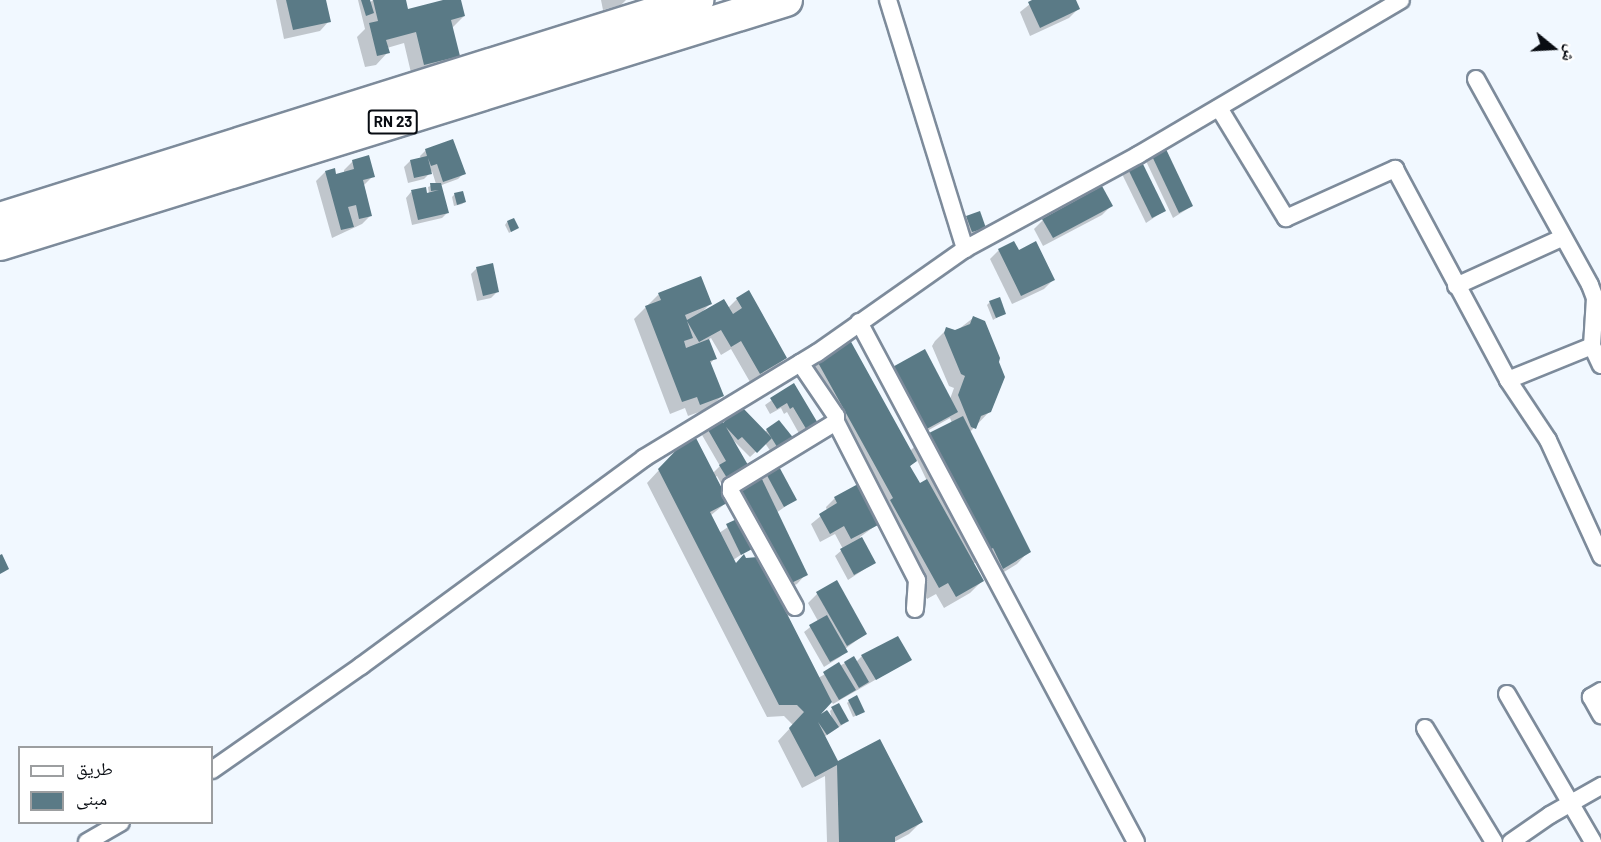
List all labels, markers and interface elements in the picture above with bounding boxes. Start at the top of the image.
north arrow [1523,18,1583,78]
text: ش [1559,43,1582,65]
road number: RN 23 [368,110,418,134]
legend [18,746,213,824]
text: طريق [76,757,113,779]
text: مبنى [76,787,107,809]

